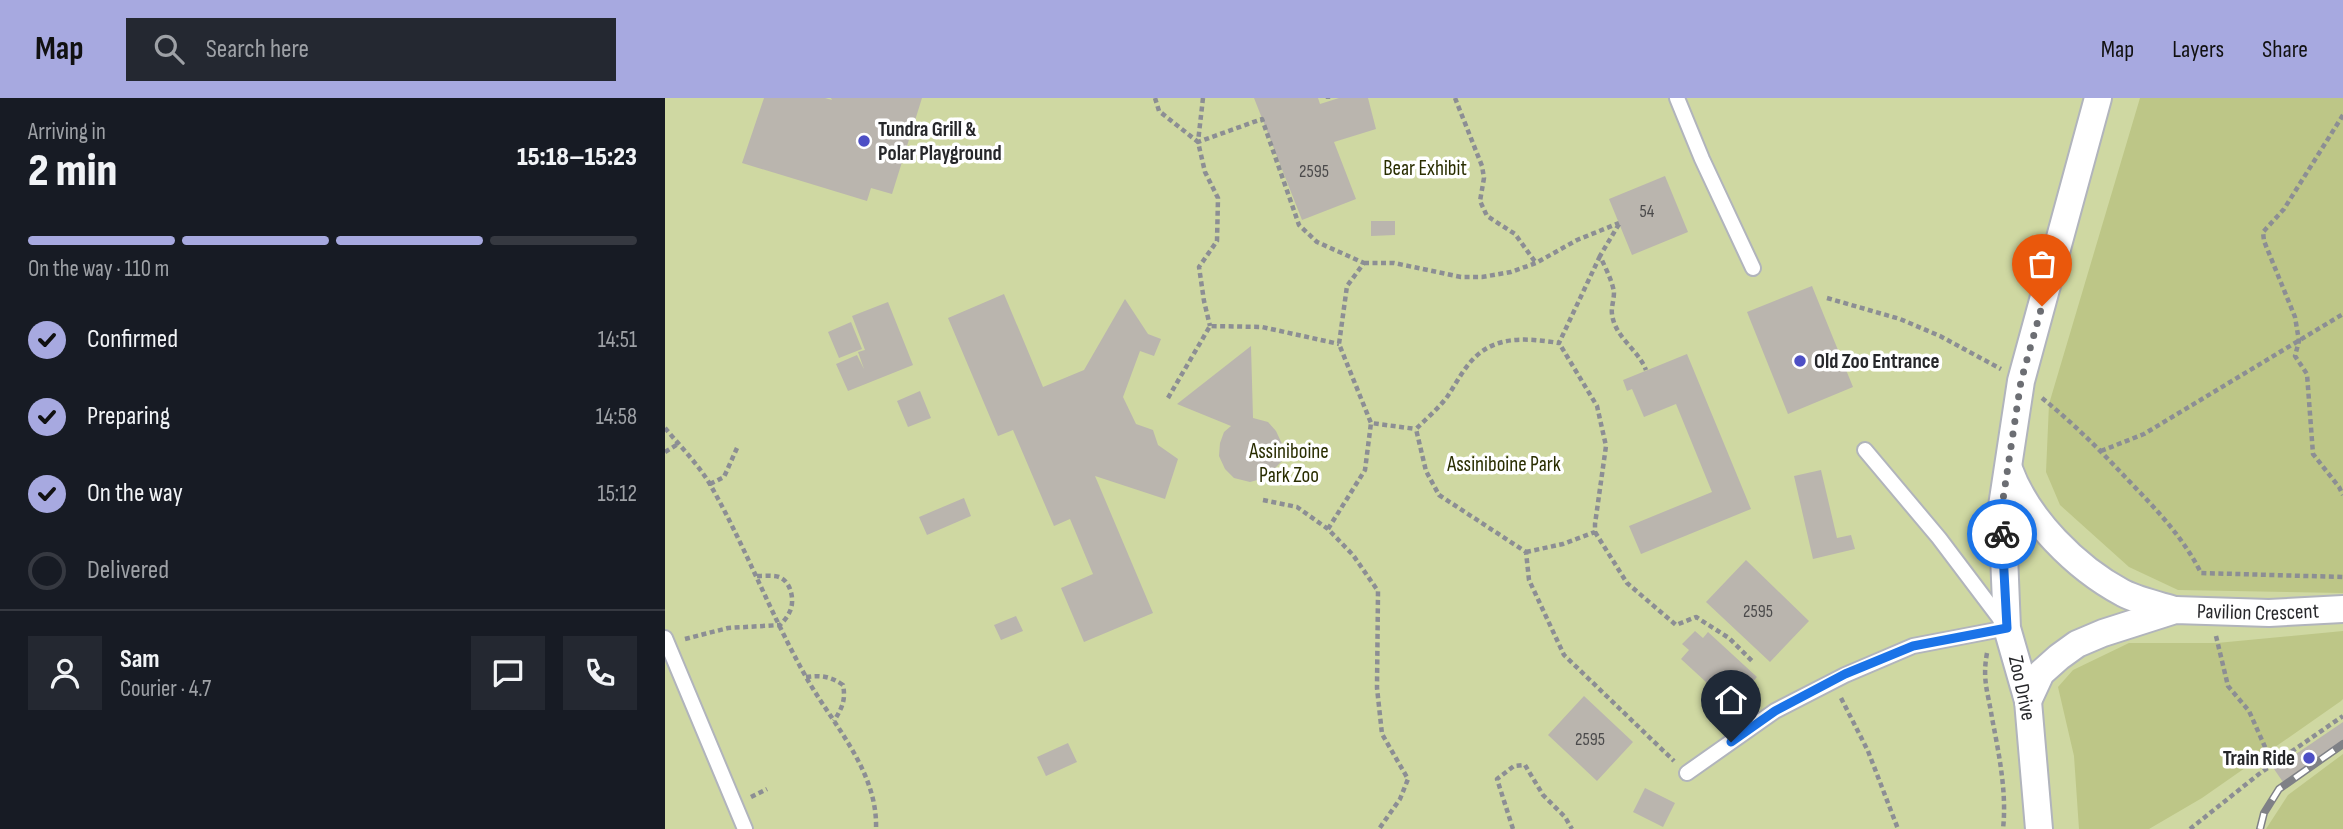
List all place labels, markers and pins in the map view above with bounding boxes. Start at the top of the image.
place label: Tundra Grill & Polar Playground [878,117,1002,166]
marker: Tundra Grill & Polar Playground [856,133,872,149]
pin [2012,234,2072,306]
place label: Old Zoo Entrance [1814,349,1940,374]
marker: Old Zoo Entrance [1792,353,1808,369]
pin [1701,670,1761,742]
place label: Train Ride [2223,746,2295,771]
marker: Train Ride [2301,750,2317,766]

